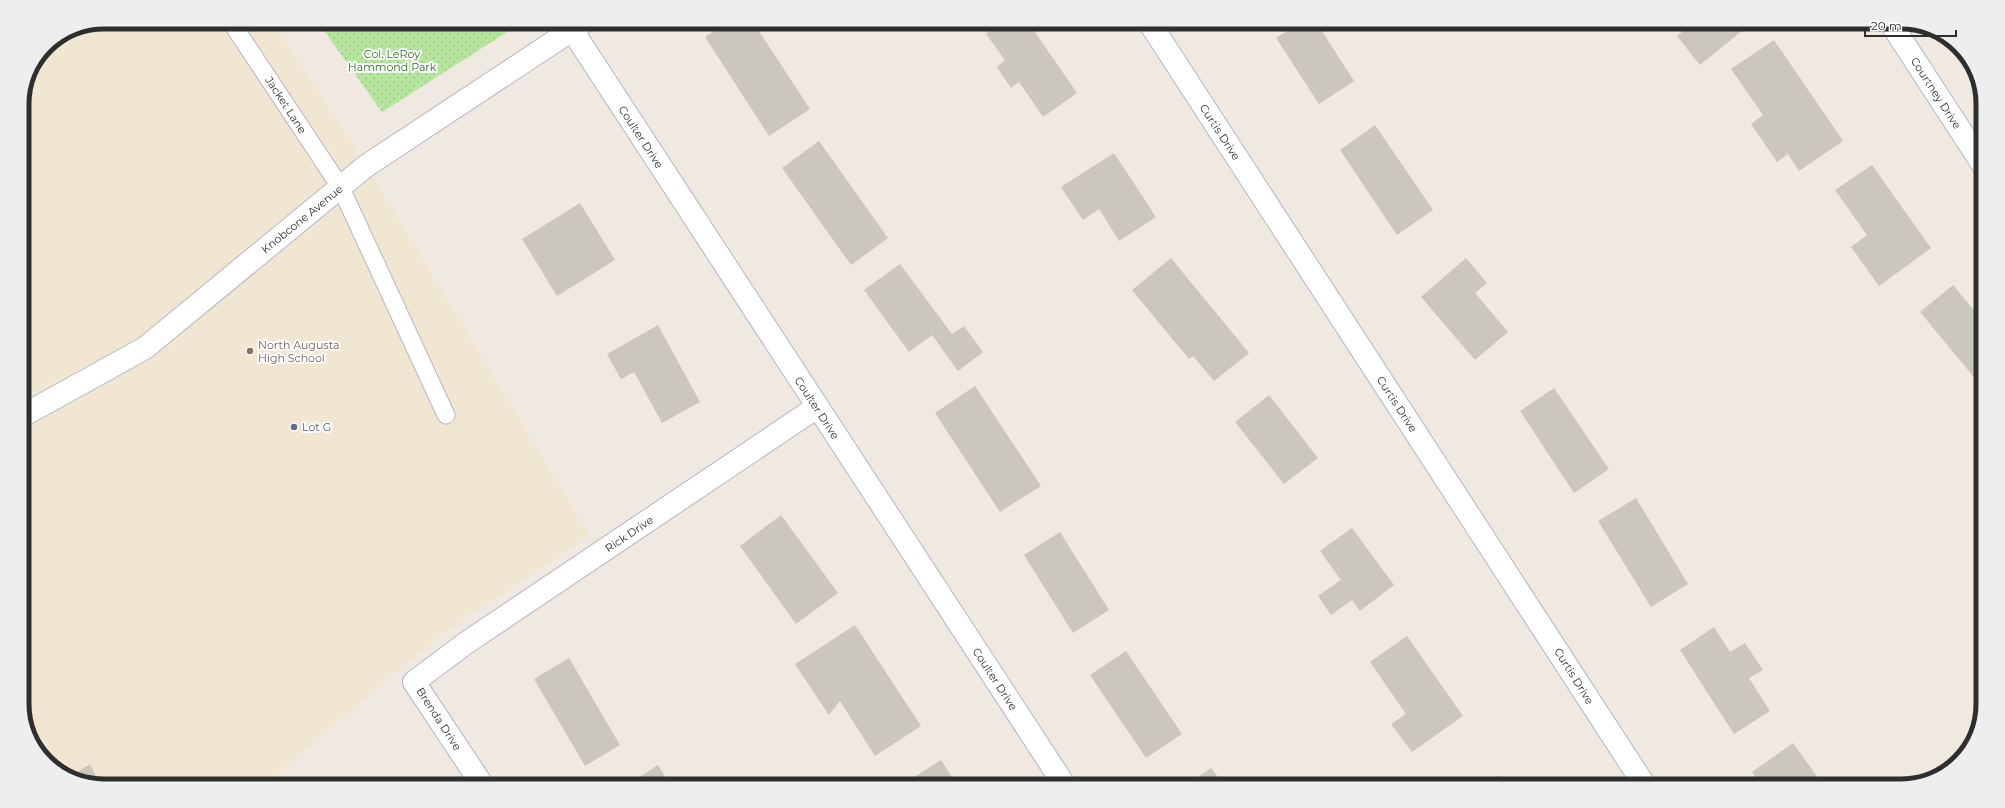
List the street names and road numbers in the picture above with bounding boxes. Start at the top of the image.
street label: Courtney Drive [1908,55,1965,132]
street label: Jacket Lane [262,73,310,137]
street label: Curtis Drive [1197,101,1244,163]
street label: Coulter Drive [616,103,667,171]
street label: Knobcone Avenue [258,182,346,256]
street label: Curtis Drive [1374,373,1421,435]
street label: Coulter Drive [792,374,843,442]
street label: Rick Drive [602,513,656,555]
street label: Coulter Drive [970,645,1021,713]
street label: Curtis Drive [1551,645,1597,707]
street label: Brenda Drive [413,685,465,753]

